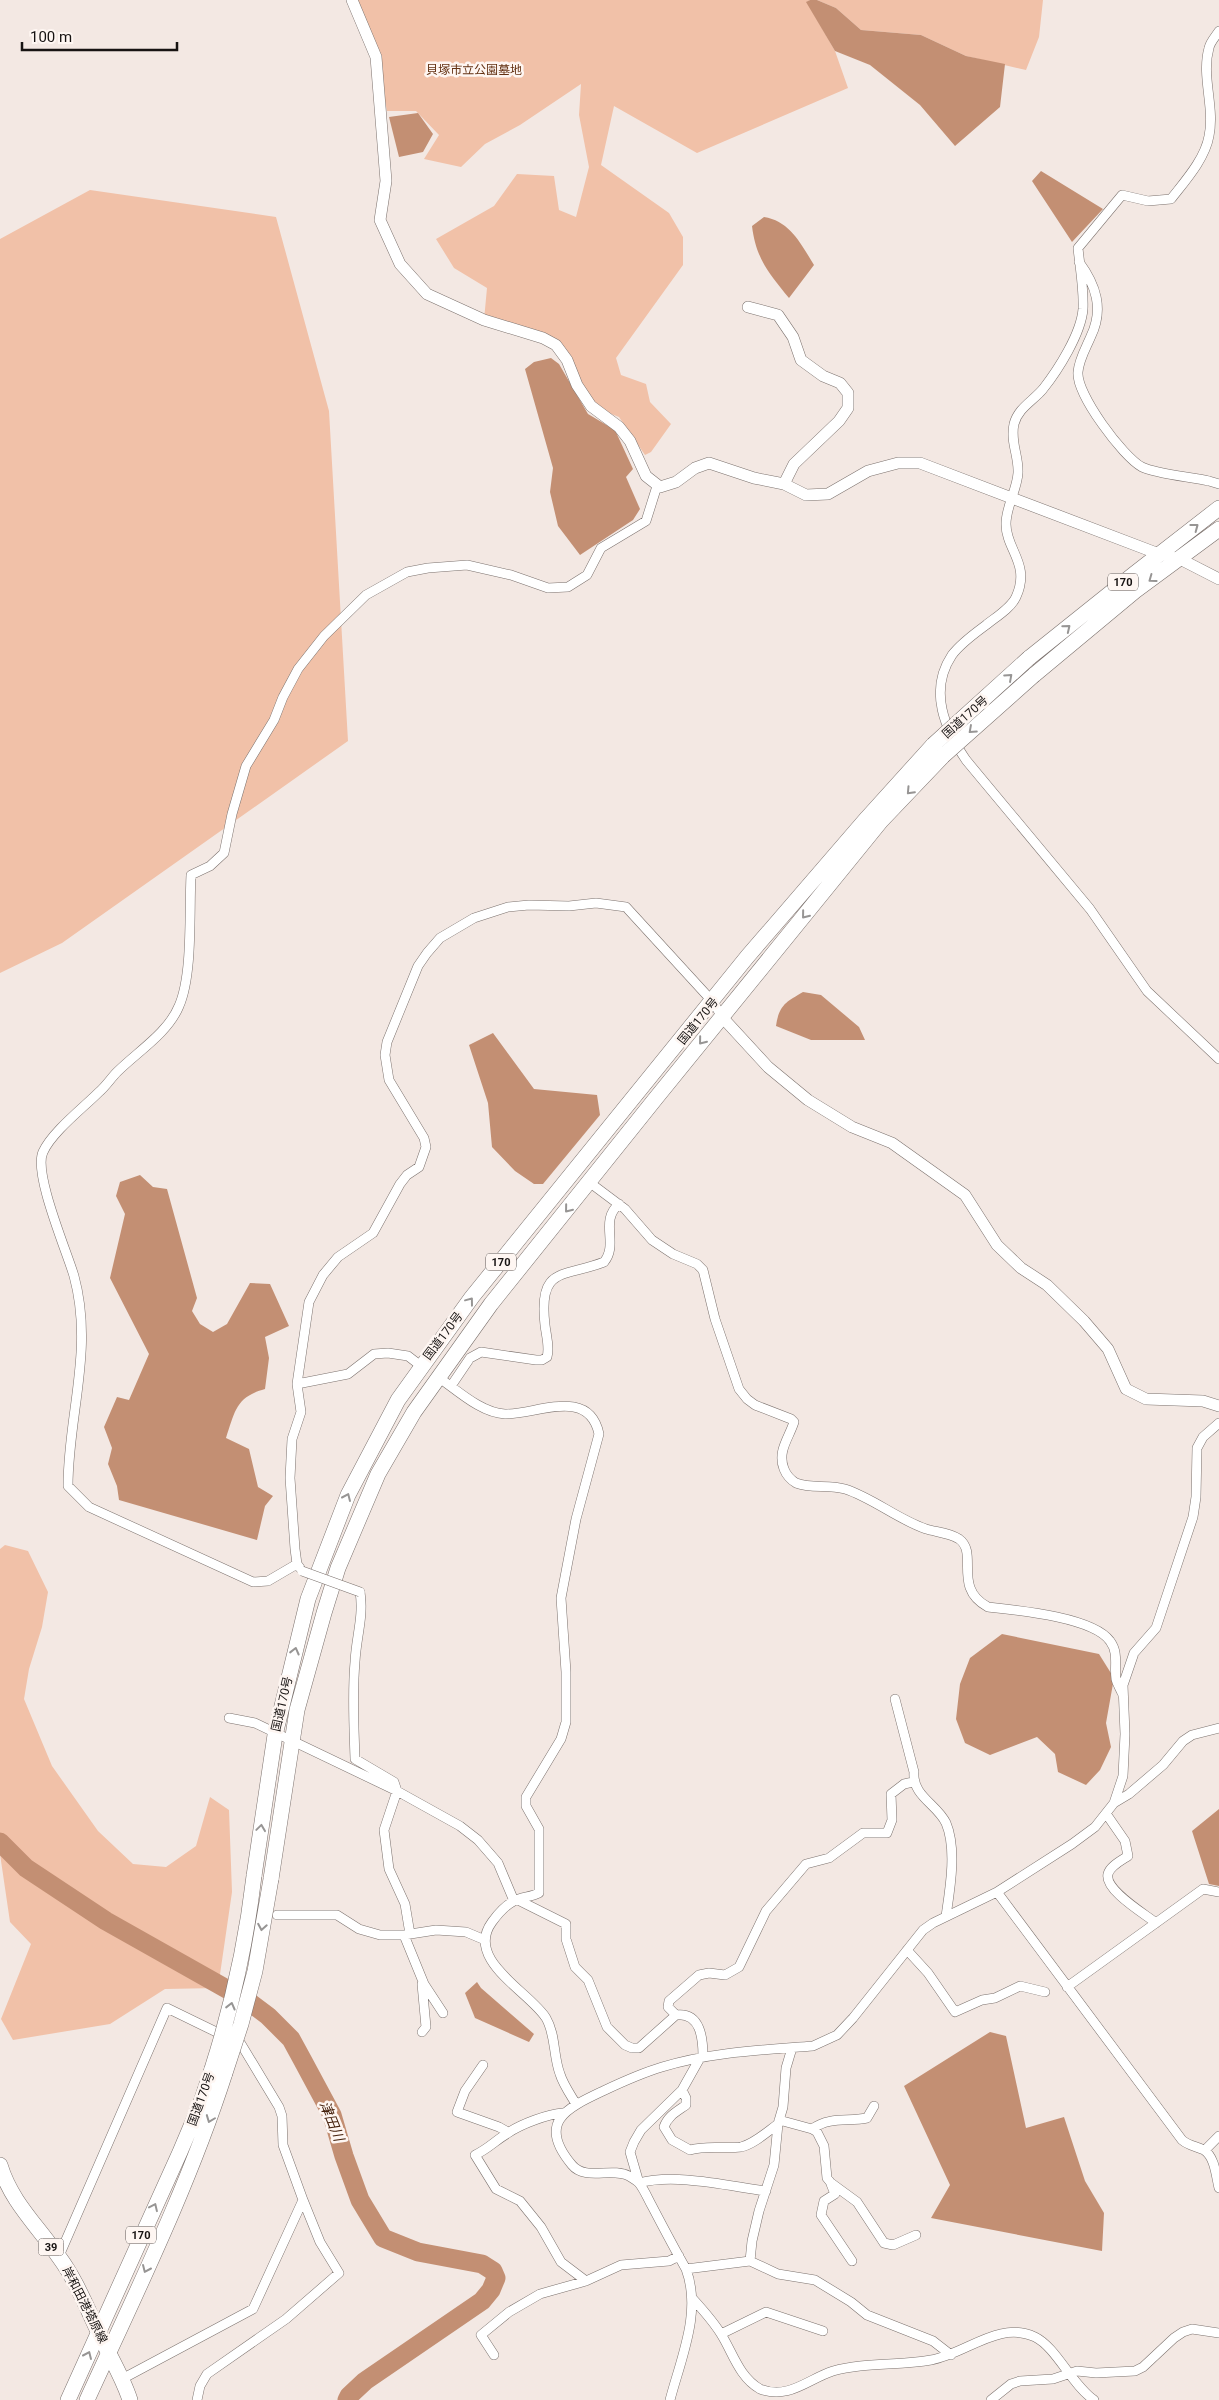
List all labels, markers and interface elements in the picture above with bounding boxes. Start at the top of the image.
scale bar [22,20,178,52]
text: 100 m [30,28,72,46]
park label: 貝塚市立公園墓地 [426,63,522,77]
one-way arrow [1189,524,1199,533]
one-way arrow [1148,573,1158,582]
road number: 170 [1108,574,1138,590]
one-way arrow [1062,624,1071,633]
one-way arrow [1003,674,1012,683]
street label: 国道170号 [939,693,991,741]
one-way arrow [968,725,977,734]
one-way arrow [907,786,916,795]
one-way arrow [802,909,810,918]
street label: 国道170号 [675,995,721,1047]
one-way arrow [699,1036,708,1045]
one-way arrow [565,1203,573,1212]
road number: 170 [486,1254,516,1270]
one-way arrow [464,1298,472,1307]
street label: 国道170号 [420,1309,466,1363]
one-way arrow [341,1493,352,1502]
one-way arrow [289,1646,300,1655]
street label: 国道170号 [269,1675,295,1733]
one-way arrow [255,1823,266,1831]
one-way arrow [258,1923,268,1931]
one-way arrow [226,2003,236,2011]
street label: 国道170号 [185,2070,217,2128]
water label: 津田川 [317,2099,348,2145]
one-way arrow [206,2115,216,2123]
one-way arrow [148,2203,159,2212]
road number: 170 [126,2226,156,2244]
road number: 39 [38,2238,64,2256]
street label: 岸和田港塔原線 [60,2264,110,2346]
one-way arrow [141,2264,152,2273]
one-way arrow [81,2351,92,2360]

